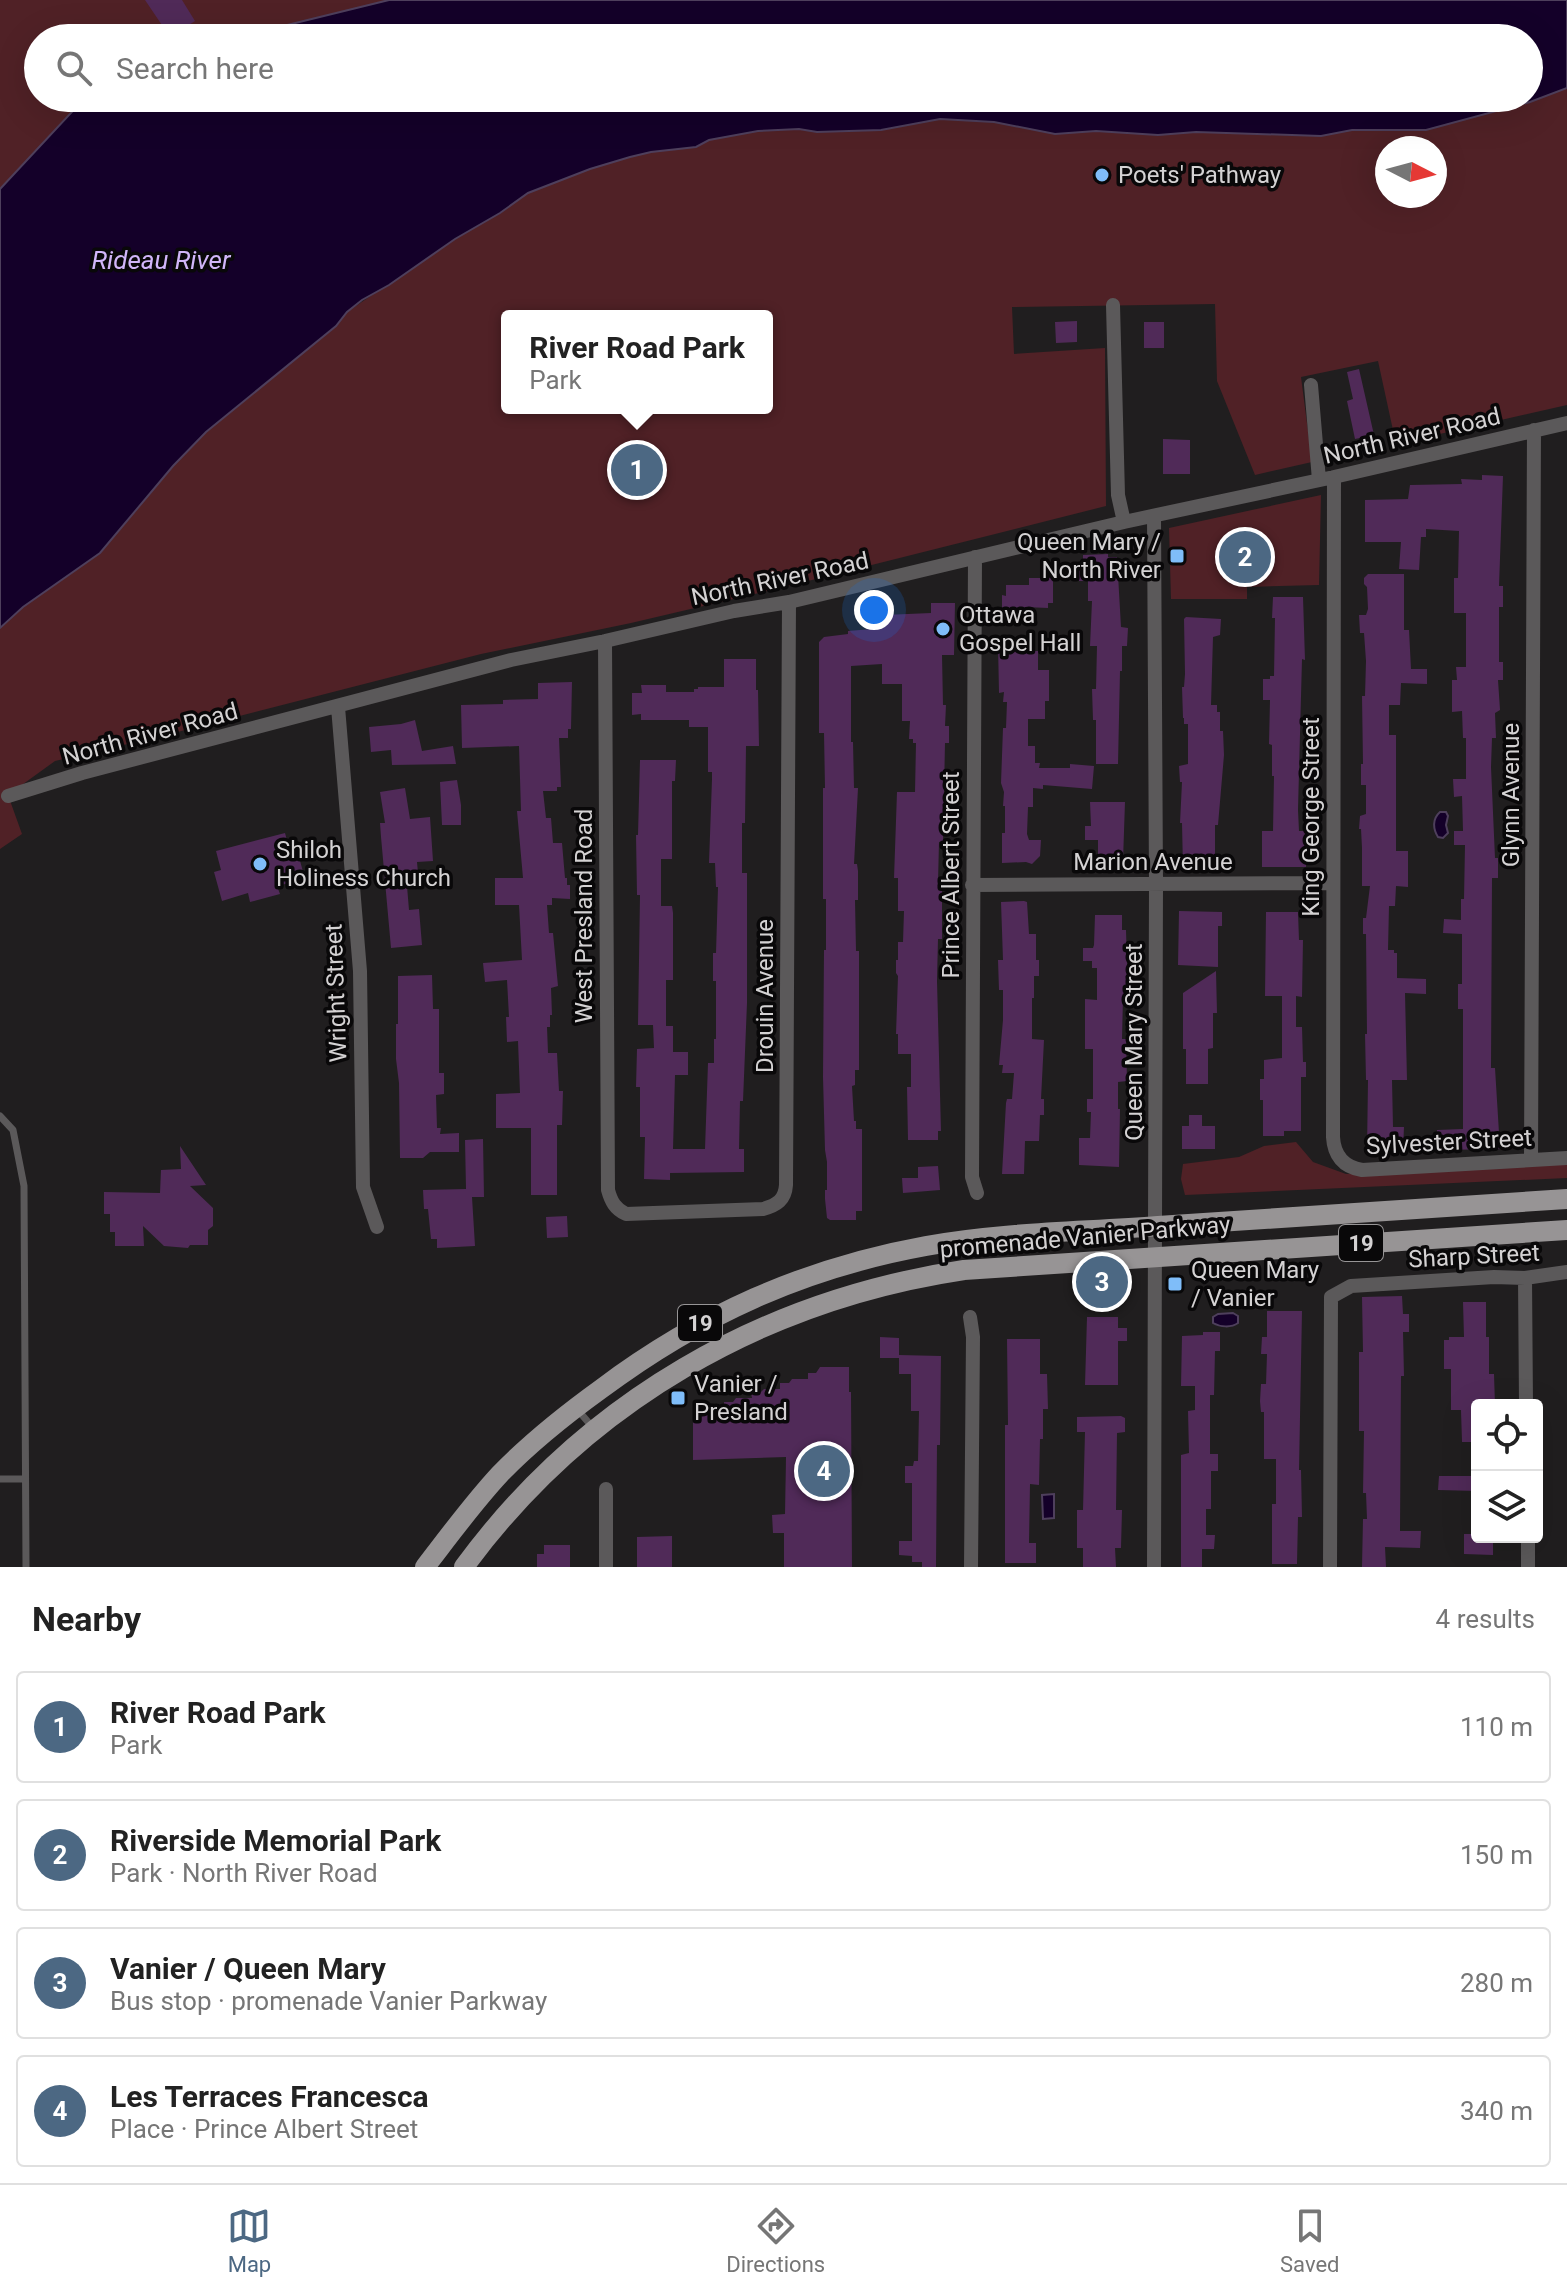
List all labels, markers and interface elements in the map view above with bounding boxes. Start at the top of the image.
search box [24,24,1543,112]
icon: search [52,46,96,90]
text: Search here [116,51,274,86]
north arrow [1375,136,1447,208]
place label: Poets' Pathway [1118,161,1282,189]
marker: Poets' Pathway [1093,166,1111,184]
water label: Rideau River [92,245,232,275]
popup [501,310,773,414]
text: River Road Park [529,330,745,365]
text: Park [529,365,582,395]
street label: North River Road [1321,402,1503,470]
pin: 1 [611,440,663,500]
pin: 2 [1219,527,1271,587]
place label: Queen Mary / North River [1017,528,1161,584]
street label: North River Road [689,547,871,611]
marker: Queen Mary / North River [1168,547,1186,565]
your location [854,590,894,630]
place label: Ottawa Gospel Hall [959,601,1081,657]
marker: Ottawa Gospel Hall [934,620,952,638]
street label: North River Road [59,697,241,771]
street label: King George Street [1297,717,1325,917]
street label: Glynn Avenue [1497,723,1525,867]
street label: Prince Albert Street [937,771,965,979]
street label: West Presland Road [570,809,598,1023]
place label: Shiloh Holiness Church [276,836,451,892]
street label: Marion Avenue [1073,848,1233,876]
marker: Shiloh Holiness Church [251,855,269,873]
street label: Drouin Avenue [751,919,779,1073]
street label: Wright Street [320,923,352,1063]
street label: Queen Mary Street [1120,943,1148,1141]
street label: Sylvester Street [1365,1124,1533,1160]
street label: promenade Vanier Parkway [938,1210,1232,1264]
road number: 19 [1339,1225,1383,1261]
street label: Sharp Street [1408,1239,1540,1273]
pin: 3 [1076,1252,1128,1312]
place label: Queen Mary / Vanier [1191,1256,1320,1312]
marker: Queen Mary / Vanier [1166,1275,1184,1293]
road number: 19 [678,1305,722,1341]
place label: Vanier / Presland [694,1370,788,1426]
marker: Vanier / Presland [669,1389,687,1407]
map controls [1471,1399,1543,1543]
button: locate [1471,1399,1543,1471]
pin: 4 [798,1441,850,1501]
button: layers [1471,1471,1543,1543]
text: Nearby [32,1599,141,1639]
text: 4 results [1436,1604,1535,1634]
text: River Road Park [110,1695,326,1730]
text: 1 [53,1712,67,1742]
text: 110 m [1460,1712,1533,1742]
text: Park [110,1730,162,1760]
text: Riverside Memorial Park [110,1823,441,1858]
text: 2 [53,1840,67,1870]
text: 150 m [1460,1840,1533,1870]
text: Park · North River Road [110,1858,378,1888]
text: Vanier / Queen Mary [110,1951,386,1986]
text: 3 [53,1968,67,1998]
text: 280 m [1460,1968,1533,1998]
text: Bus stop · promenade Vanier Parkway [110,1986,547,2016]
text: Les Terraces Francesca [110,2079,429,2114]
text: 4 [53,2096,67,2126]
text: 340 m [1460,2096,1533,2126]
text: Place · Prince Albert Street [110,2114,418,2144]
tab: Map [227,2204,271,2277]
tab: Directions [726,2204,825,2277]
tab: Saved [1280,2204,1340,2277]

